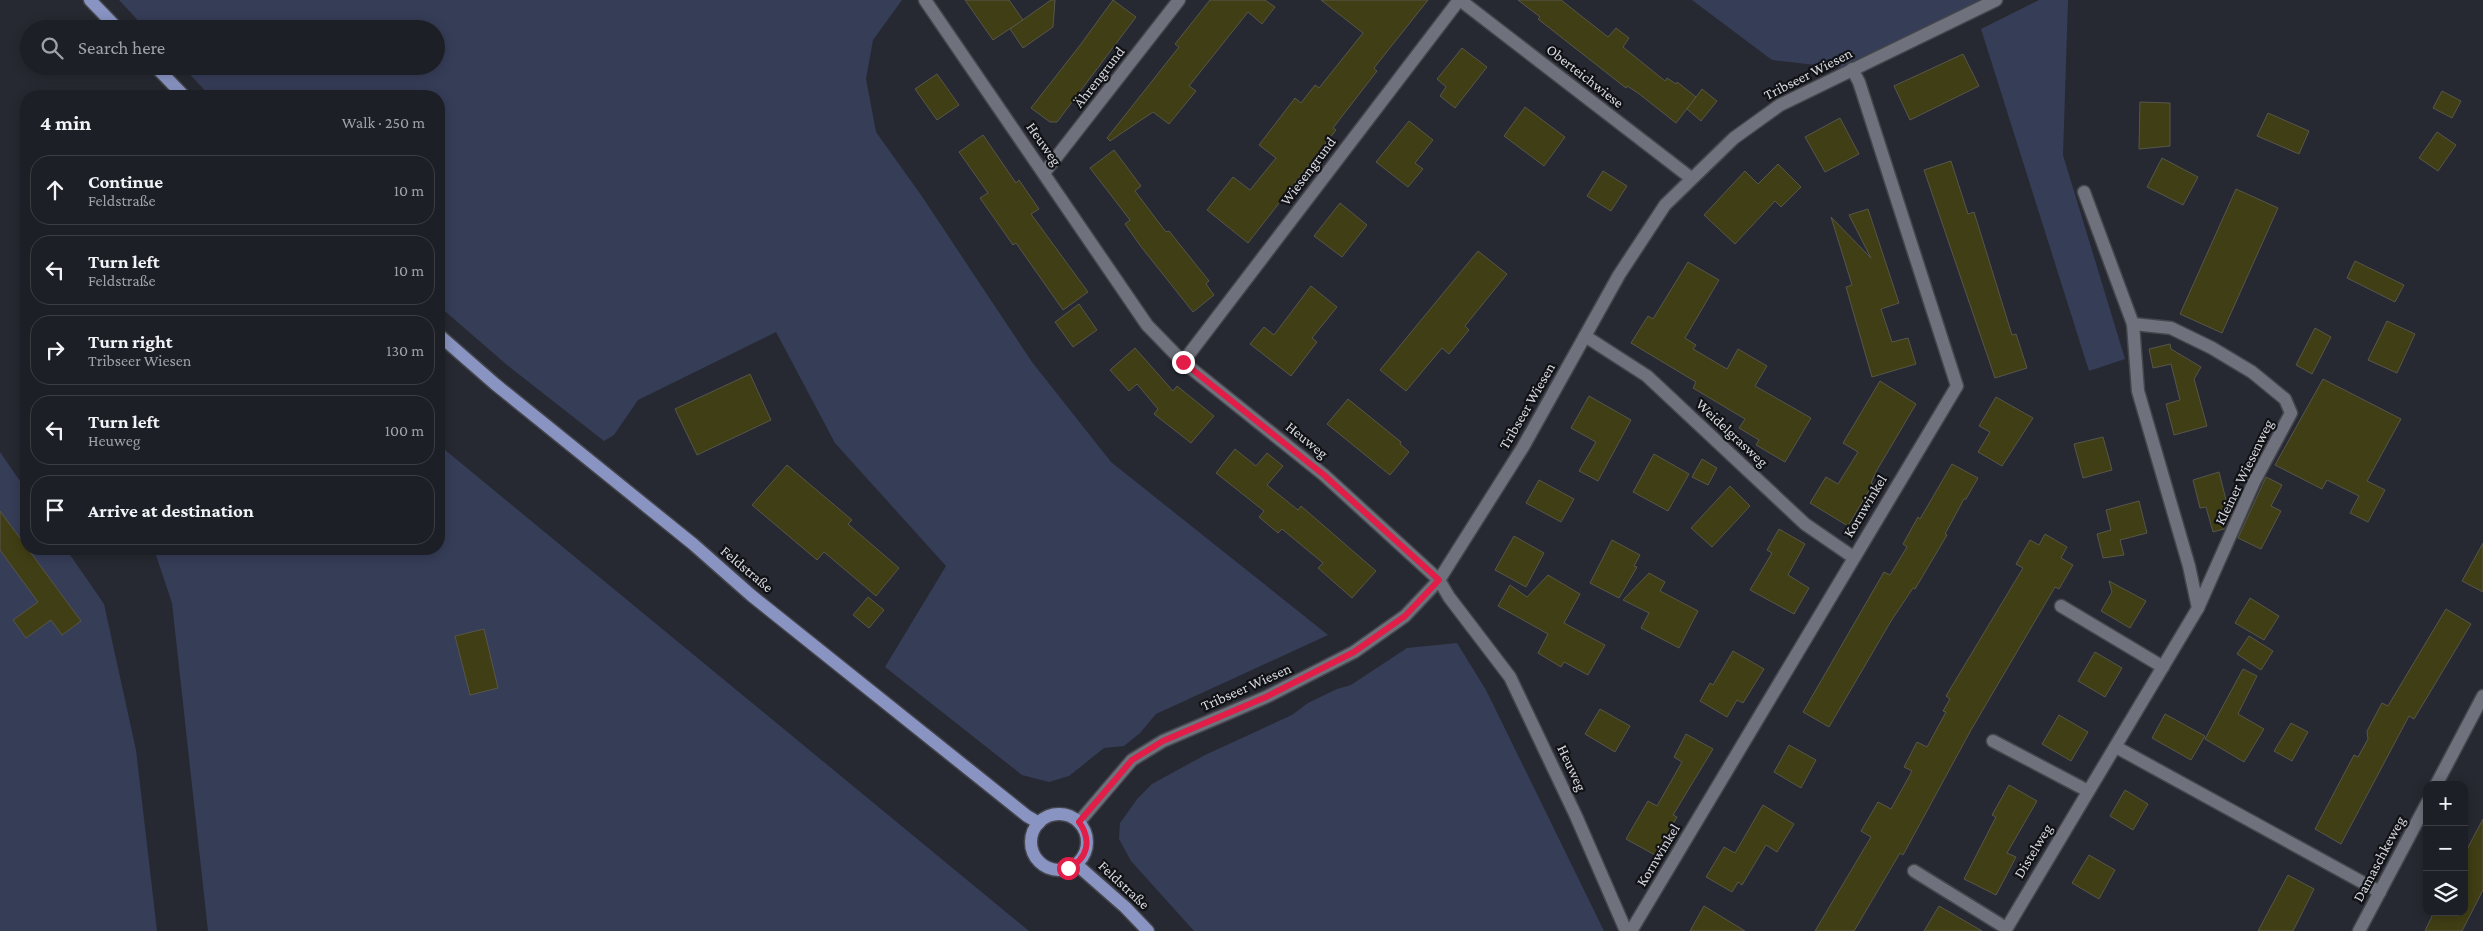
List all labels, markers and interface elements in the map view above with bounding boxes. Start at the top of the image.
search box [20,20,445,75]
icon: search [38,34,66,62]
text: Search here [78,37,165,58]
street label: Oberteichwiese [1543,41,1627,111]
street label: Ährengrund [1070,43,1129,111]
street label: Tribseer Wiesen [1761,45,1855,103]
text: 4 min [40,111,91,135]
text: Walk · 250 m [342,114,425,131]
street label: Heuweg [1023,119,1065,169]
street label: Wiesengrund [1277,134,1340,209]
text: Continue [88,171,163,192]
icon: ahead [41,176,69,204]
text: 10 m [394,182,424,199]
text: Feldstraße [88,192,155,209]
text: Turn left [88,251,160,272]
icon: left [41,256,69,284]
text: 10 m [394,262,424,279]
text: Feldstraße [88,272,155,289]
text: Turn right [88,331,173,352]
icon: right [41,336,69,364]
text: 130 m [386,342,424,359]
route end [1172,351,1195,374]
text: Tribseer Wiesen [88,352,191,369]
street label: Tribseer Wiesen [1496,360,1558,452]
street label: Weidelgrasweg [1692,396,1771,471]
text: Turn left [88,411,160,432]
icon: left [41,416,69,444]
street label: Kleiner Wiesenweg [2212,417,2277,528]
street label: Heuweg [1282,418,1331,462]
text: 100 m [385,422,424,439]
text: Heuweg [88,432,140,449]
street label: Kornwinkel [1840,472,1890,540]
icon: arrive [41,496,69,524]
text: Arrive at destination [88,500,254,521]
street label: Feldstraße [718,543,777,596]
street label: Tribseer Wiesen [1198,660,1294,714]
street label: Heuweg [1553,742,1590,794]
map controls [2423,781,2468,916]
button: + [2423,781,2468,826]
street label: Damaschkeweg [2350,814,2409,905]
street label: Kornwinkel [1633,821,1683,889]
street label: Distelweg [2011,821,2056,881]
button: − [2423,826,2468,871]
route start [1057,857,1080,880]
street label: Feldstraße [1095,858,1153,913]
button: layers [2423,871,2468,916]

